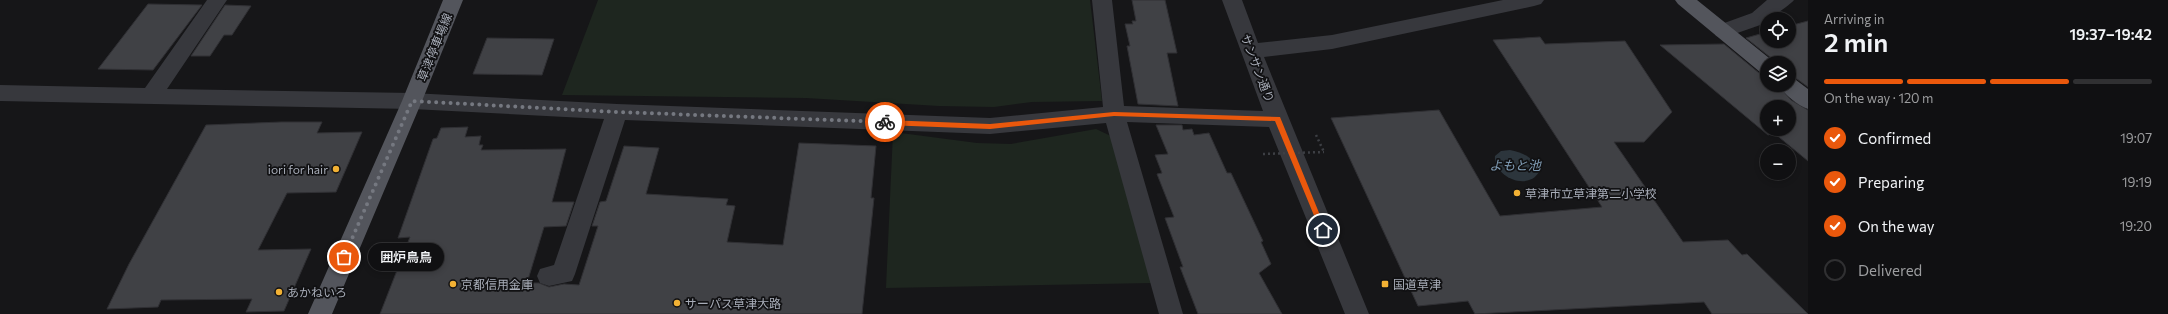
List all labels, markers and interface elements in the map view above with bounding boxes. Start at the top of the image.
street label: 草津停車場線 [414,11,454,83]
text: Arriving in [1824,11,1884,27]
map controls [1760,12,1796,180]
button: locate [1760,12,1796,48]
text: 19:37–19:42 [2069,25,2152,43]
text: 2 min [1824,26,1888,57]
street label: サンサン通り [1239,32,1277,104]
button: layers [1760,56,1796,92]
text: On the way · 120 m [1824,90,1933,106]
button: + [1760,100,1796,136]
courier [865,102,905,142]
icon: bike [874,111,896,133]
icon: check [1824,127,1846,149]
text: Confirmed [1858,129,1931,147]
text: 19:07 [2120,130,2152,146]
button: − [1760,144,1796,180]
water label: よもと池 [1489,157,1543,173]
place label: iori for hair [268,162,328,176]
marker: iori for hair [331,164,341,174]
icon: check [1824,171,1846,193]
text: Preparing [1858,173,1924,191]
text: 19:19 [2122,174,2152,190]
place label: 草津市立草津第二小学校 [1525,186,1657,200]
marker: 草津市立草津第二小学校 [1512,188,1522,198]
pin [1306,213,1340,247]
icon: check [1824,215,1846,237]
text: On the way [1858,217,1935,235]
text: 19:20 [2120,218,2152,234]
icon: home [1312,219,1334,241]
pin [327,240,361,274]
callout: 囲炉鳥鳥 [368,243,444,271]
icon: bag [333,246,355,268]
text: 囲炉鳥鳥 [380,249,432,265]
text: Delivered [1858,261,1922,279]
place label: 京都信用金庫 [461,277,533,291]
place label: 国道草津 [1393,277,1441,291]
marker: 京都信用金庫 [448,279,458,289]
marker: 国道草津 [1380,279,1390,289]
place label: あかねいろ [287,285,347,299]
marker: あかねいろ [274,287,284,297]
place label: サーパス草津大路 [685,296,781,310]
marker: サーパス草津大路 [672,298,682,308]

